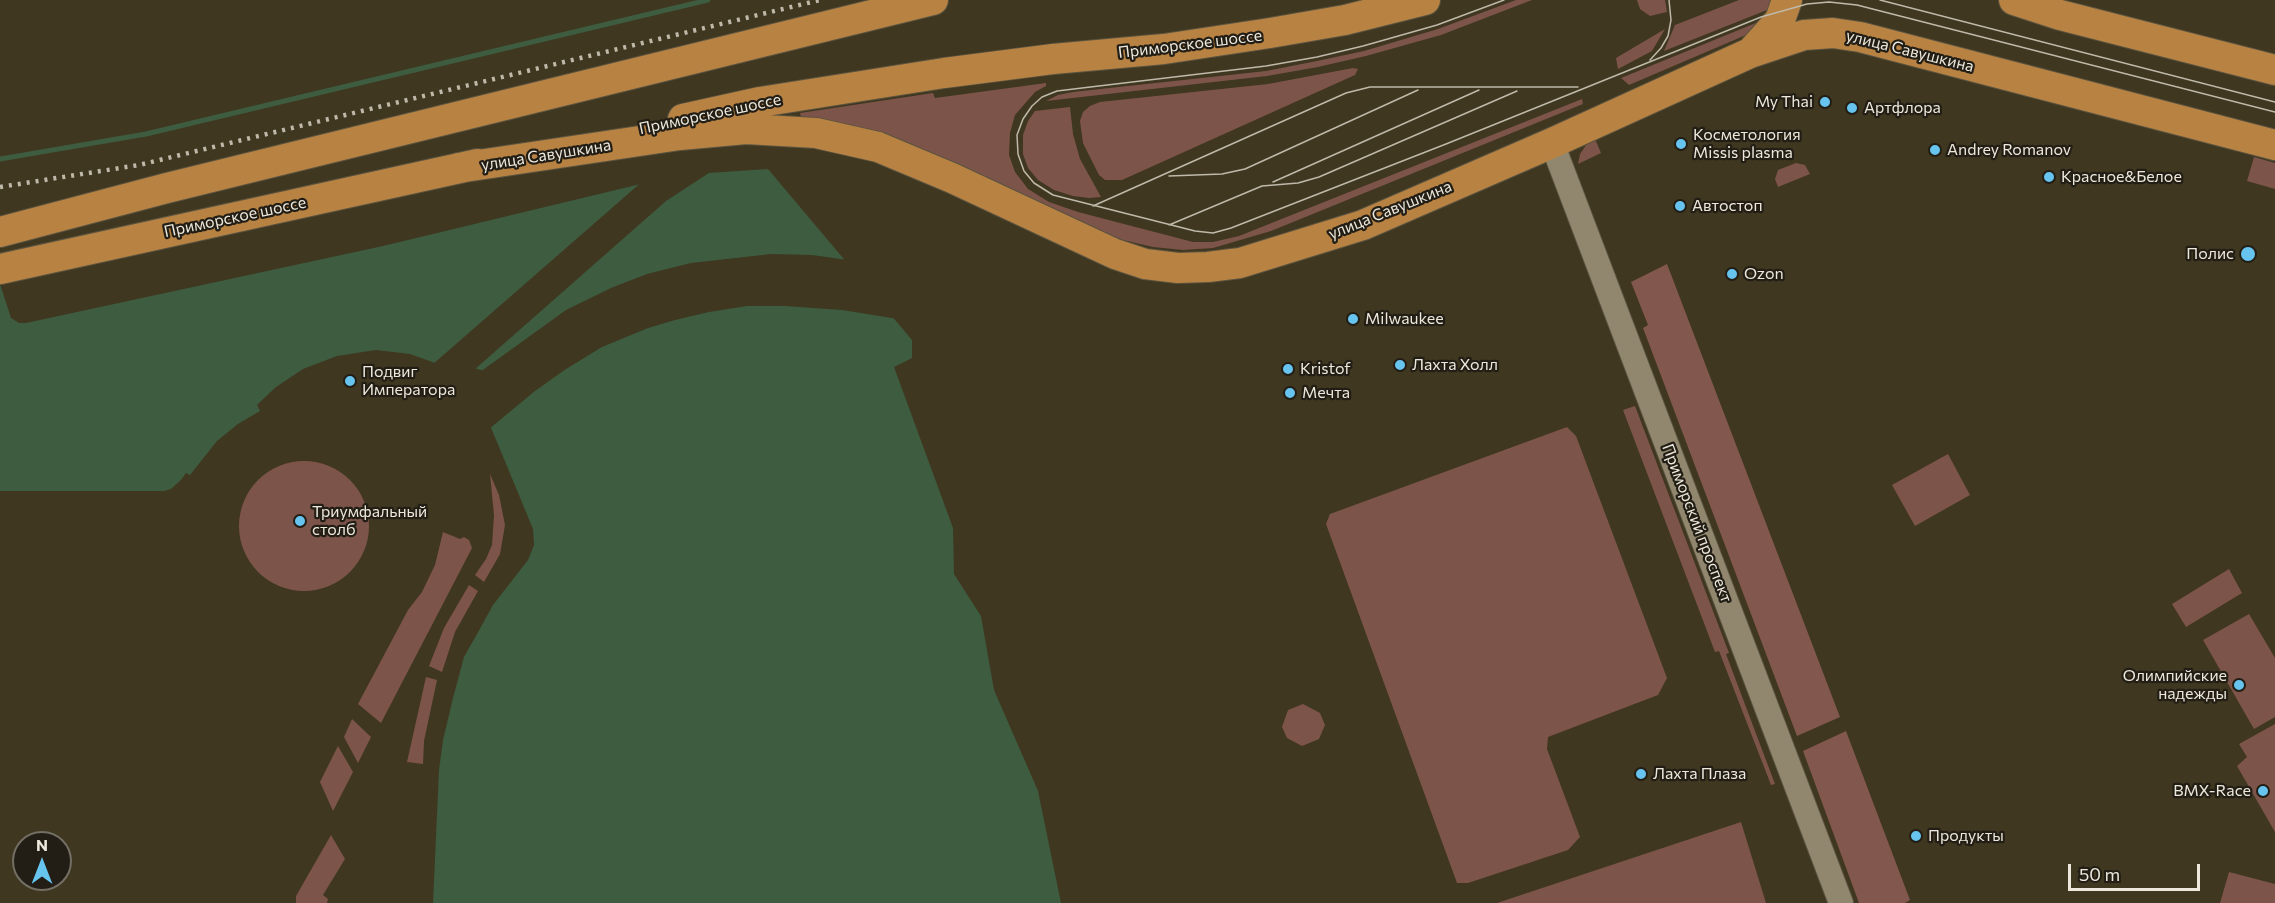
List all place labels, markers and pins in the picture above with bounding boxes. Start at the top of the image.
place label: My Thai [1755,92,1813,112]
marker: My Thai [1818,95,1832,109]
place label: Артфлора [1864,98,1941,118]
marker: Артфлора [1845,101,1859,115]
place label: Косметология Missis plasma [1693,125,1801,163]
marker: Косметология Missis plasma [1674,137,1688,151]
place label: Andrey Romanov [1947,140,2071,160]
marker: Andrey Romanov [1928,143,1942,157]
place label: Красное&Белое [2061,167,2182,187]
marker: Красное&Белое [2042,170,2056,184]
place label: Автостоп [1692,196,1762,216]
marker: Автостоп [1673,199,1687,213]
place label: Полис [2186,244,2234,264]
marker: Полис [2239,245,2257,263]
place label: Ozon [1744,264,1784,284]
marker: Ozon [1725,267,1739,281]
place label: Milwaukee [1365,309,1444,329]
marker: Milwaukee [1346,312,1360,326]
place label: Лахта Холл [1412,355,1498,375]
marker: Лахта Холл [1393,358,1407,372]
place label: Kristof [1300,359,1351,379]
place label: Подвиг Императора [362,362,455,400]
marker: Kristof [1281,362,1295,376]
marker: Подвиг Императора [343,374,357,388]
place label: Мечта [1302,383,1350,403]
marker: Мечта [1283,386,1297,400]
place label: Триумфальный столб [312,502,427,540]
marker: Триумфальный столб [293,514,307,528]
place label: Олимпийские надежды [2123,666,2227,704]
marker: Олимпийские надежды [2232,678,2246,692]
place label: Лахта Плаза [1653,764,1746,784]
marker: Лахта Плаза [1634,767,1648,781]
place label: BMX-Race [2173,781,2251,801]
marker: BMX-Race [2256,784,2270,798]
place label: Продукты [1928,826,2004,846]
marker: Продукты [1909,829,1923,843]

